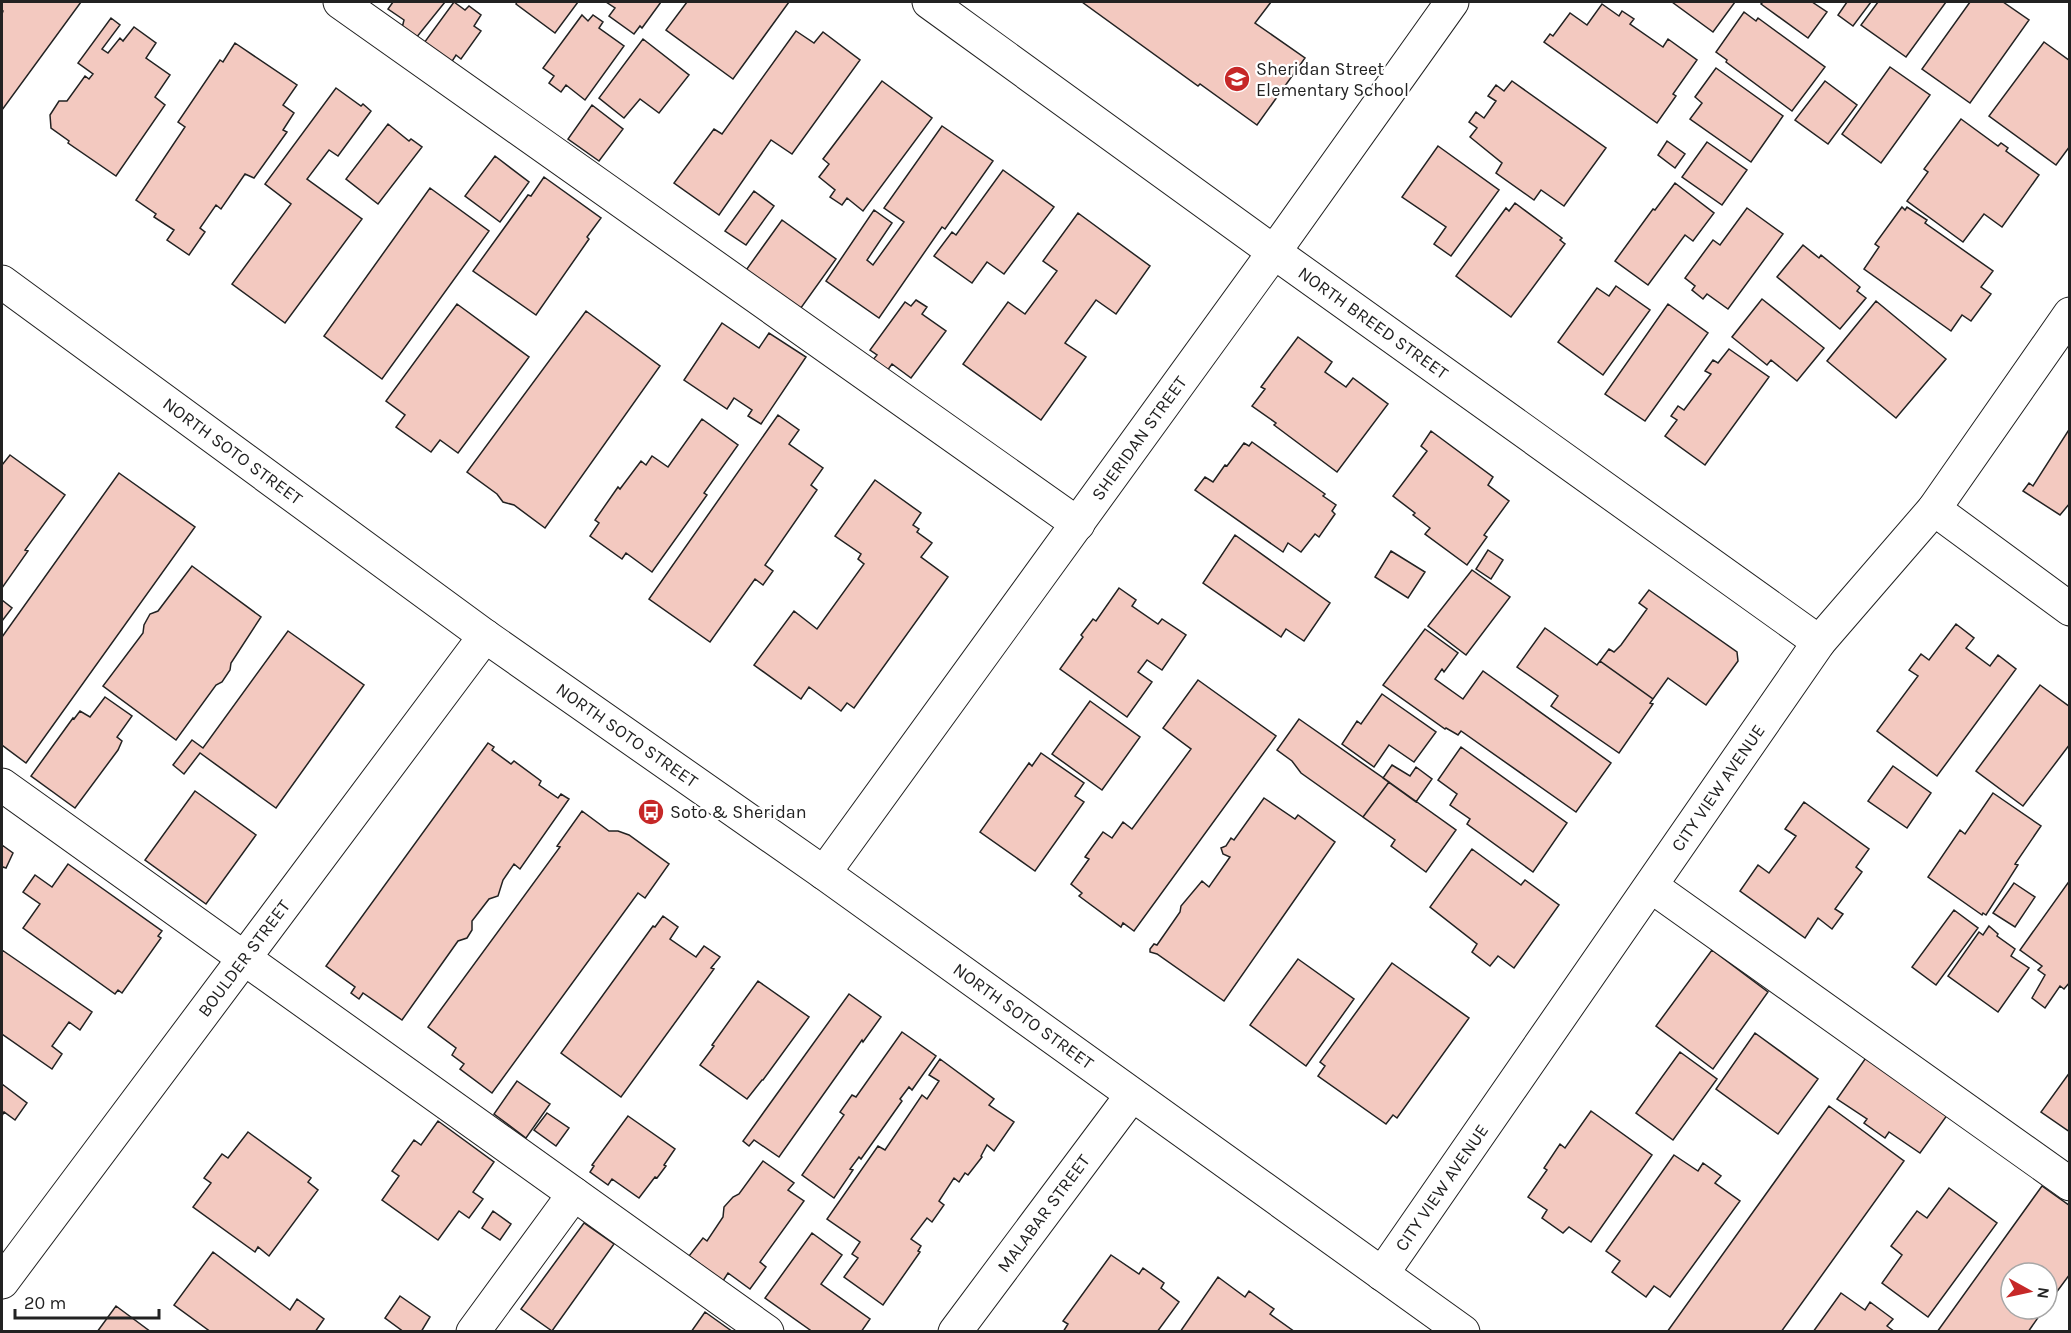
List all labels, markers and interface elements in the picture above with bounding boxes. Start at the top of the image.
place label: Sheridan Street Elementary School [1256,58,1409,101]
school or university icon: Sheridan Street Elementary School [1222,64,1252,94]
street label: NORTH BREED STREET [1294,262,1452,384]
street label: SHERIDAN STREET [1087,372,1191,505]
street label: NORTH SOTO STREET [158,393,307,510]
street label: NORTH SOTO STREET [552,678,702,792]
street label: CITY VIEW AVENUE [1667,720,1770,856]
bus stop icon: Soto & Sheridan [636,797,666,827]
place label: Soto & Sheridan [670,801,807,823]
street label: BOULDER STREET [193,896,295,1021]
street label: NORTH SOTO STREET [949,958,1098,1074]
street label: CITY VIEW AVENUE [1390,1120,1493,1255]
street label: MALABAR STREET [992,1150,1095,1277]
north arrow [1999,1261,2059,1321]
scale bar [15,1282,159,1320]
text: N [2033,1286,2054,1300]
text: 20 m [24,1292,66,1314]

